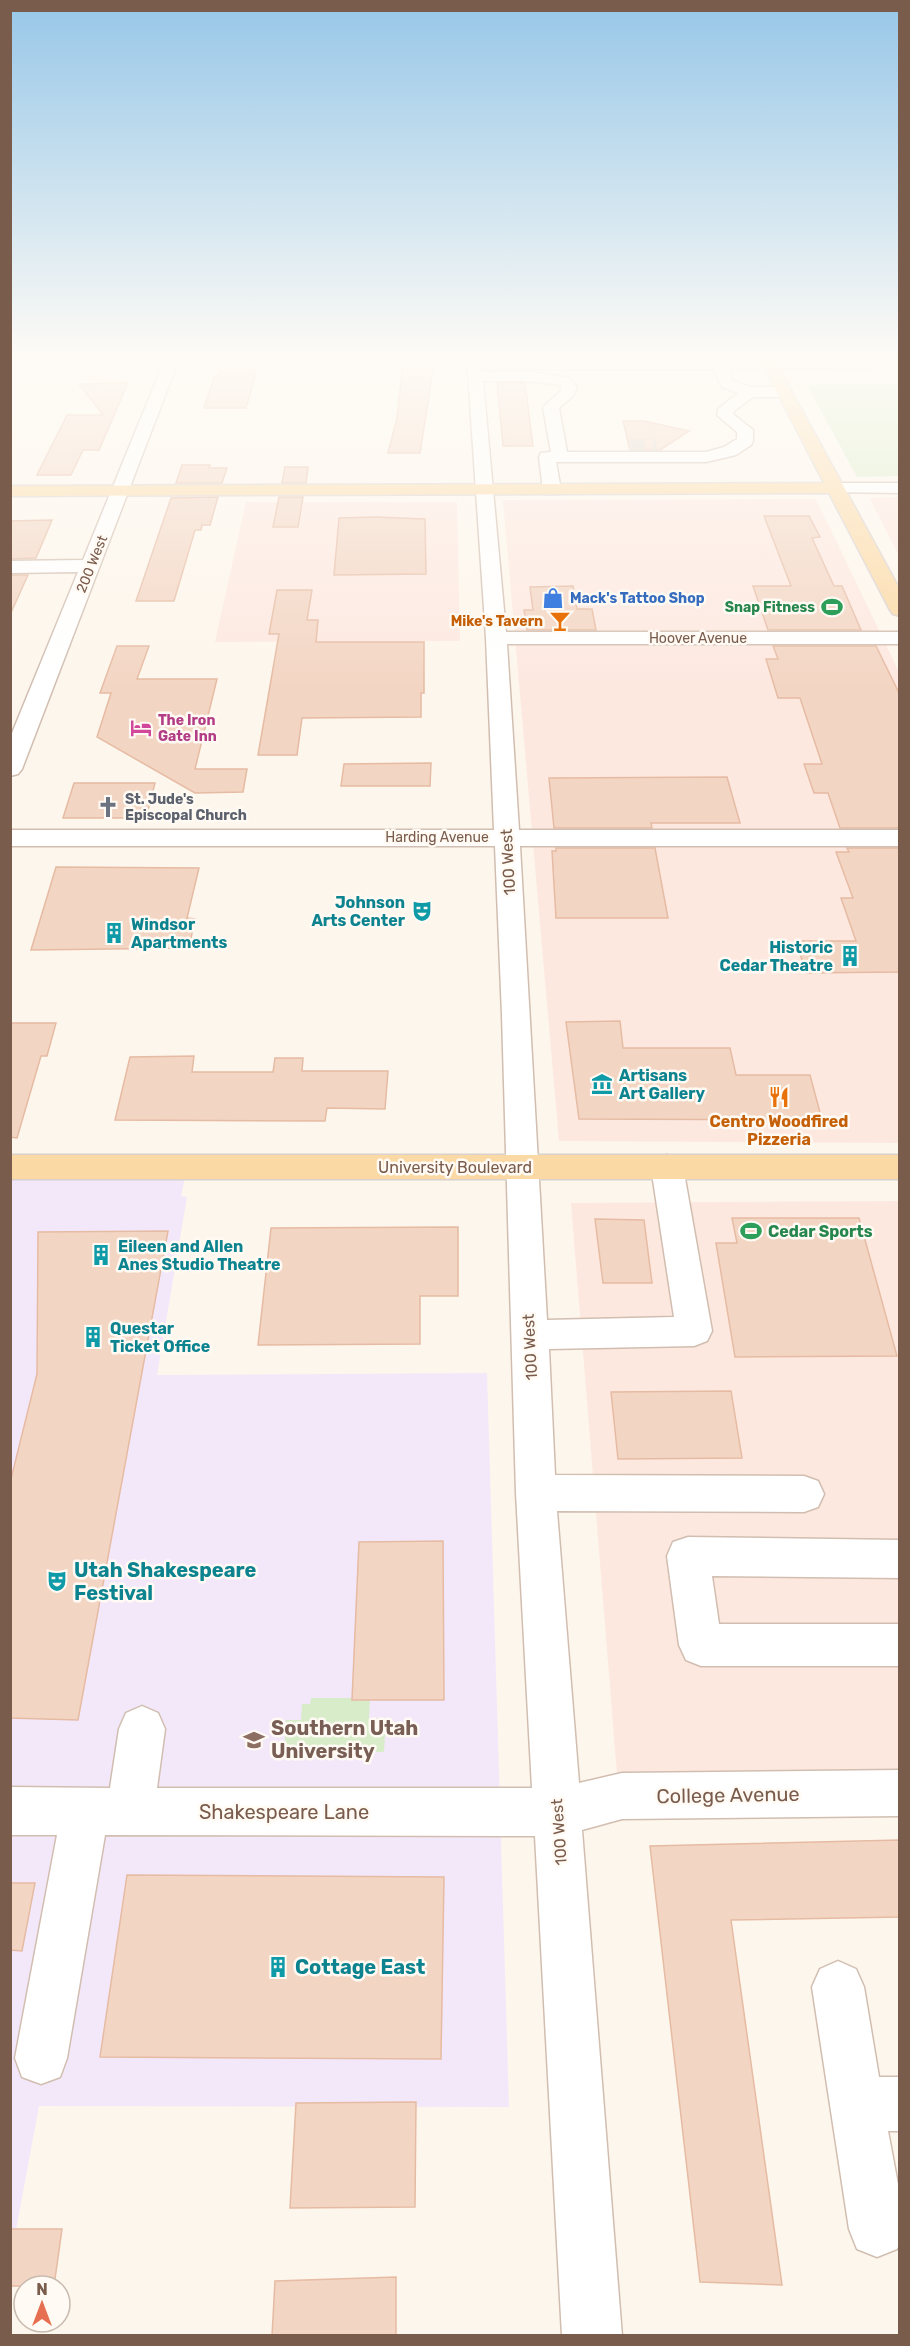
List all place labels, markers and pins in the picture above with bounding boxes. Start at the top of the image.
shop icon: Mack's Tattoo Shop [541,586,565,610]
place label: Mack's Tattoo Shop [570,590,705,607]
sports icon: Snap Fitness [820,595,844,619]
place label: Snap Fitness [725,599,815,616]
bar icon: Mike's Tavern [548,609,572,633]
place label: Mike's Tavern [451,613,543,630]
place label: The Iron Gate Inn [158,712,217,745]
hotel icon: The Iron Gate Inn [129,716,153,740]
place label: St. Jude's Episcopal Church [125,791,247,824]
church icon: St. Jude's Episcopal Church [96,795,120,819]
place label: Johnson Arts Center [311,893,406,930]
theatre icon: Johnson Arts Center [410,899,434,923]
place label: Windsor Apartments [131,915,228,952]
building icon: Windsor Apartments [102,921,126,945]
place label: Historic Cedar Theatre [719,938,833,975]
building icon: Historic Cedar Theatre [838,944,862,968]
place label: Artisans Art Gallery [619,1066,705,1103]
museum icon: Artisans Art Gallery [590,1072,614,1096]
restaurant icon: Centro Woodfired Pizzeria [767,1085,791,1109]
place label: Centro Woodfired Pizzeria [710,1112,848,1149]
sports icon: Cedar Sports [739,1219,763,1243]
place label: Cedar Sports [768,1222,873,1241]
place label: Eileen and Allen Anes Studio Theatre [118,1237,281,1274]
building icon: Eileen and Allen Anes Studio Theatre [89,1243,113,1267]
place label: Questar Ticket Office [110,1319,210,1356]
building icon: Questar Ticket Office [81,1325,105,1349]
place label: Utah Shakespeare Festival [74,1558,256,1605]
theatre icon: Utah Shakespeare Festival [45,1569,69,1593]
place label: Southern Utah University [271,1716,418,1763]
school or university icon: Southern Utah University [242,1728,266,1752]
building icon: Cottage East [266,1955,290,1979]
place label: Cottage East [295,1955,425,1979]

